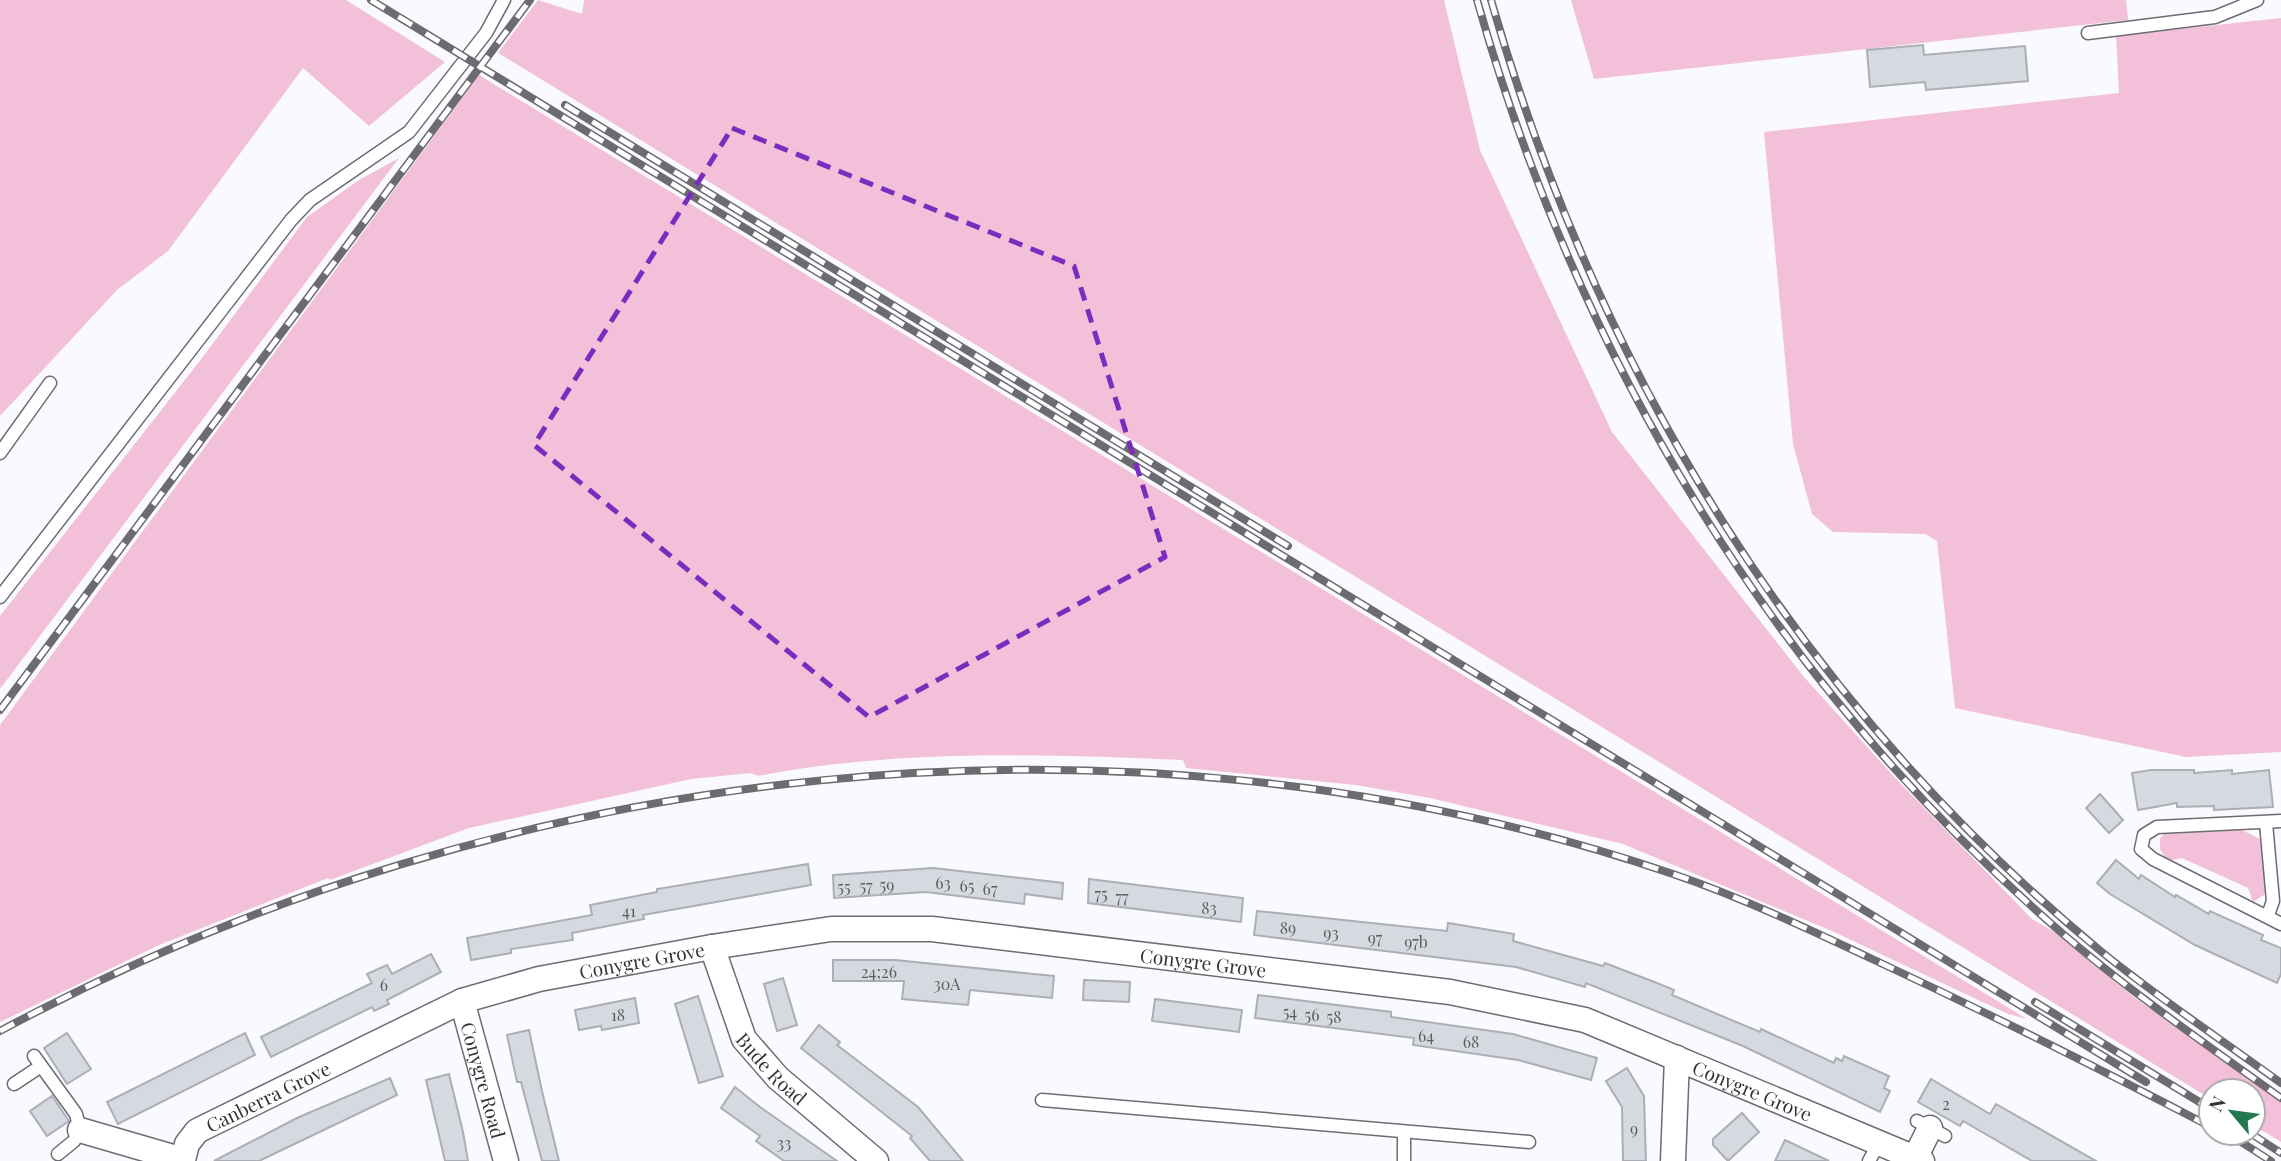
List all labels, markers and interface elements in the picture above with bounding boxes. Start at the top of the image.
house number: 63 [935,872,951,893]
house number: 59 [880,874,894,895]
house number: 57 [859,875,873,896]
house number: 65 [960,875,974,896]
house number: 55 [837,876,851,897]
house number: 67 [983,878,998,899]
house number: 75 [1094,883,1108,904]
house number: 77 [1116,886,1129,907]
house number: 83 [1201,897,1217,918]
house number: 41 [622,900,636,921]
house number: 89 [1280,917,1296,938]
house number: 93 [1323,922,1339,943]
house number: 97 [1368,927,1383,948]
house number: 97b [1404,931,1428,952]
street label: Conygre Grove [577,936,707,984]
street label: Conygre Grove [1139,941,1268,983]
house number: 24;26 [861,961,897,982]
house number: 30A [934,973,961,994]
house number: 6 [380,974,388,995]
house number: 54 [1283,1001,1297,1022]
house number: 18 [611,1004,625,1025]
house number: 56 [1305,1004,1319,1025]
house number: 58 [1327,1006,1341,1027]
street label: Conygre Road [455,1019,512,1141]
house number: 64 [1418,1025,1434,1046]
street label: Bude Road [731,1027,813,1110]
house number: 68 [1463,1031,1479,1052]
street label: Conygre Grove [1689,1054,1816,1127]
street label: Canberra Grove [201,1055,334,1138]
north arrow [2197,1077,2267,1147]
text: N [2202,1091,2231,1116]
house number: 2 [1942,1093,1950,1114]
house number: 9 [1630,1118,1638,1139]
house number: 33 [777,1132,791,1153]

